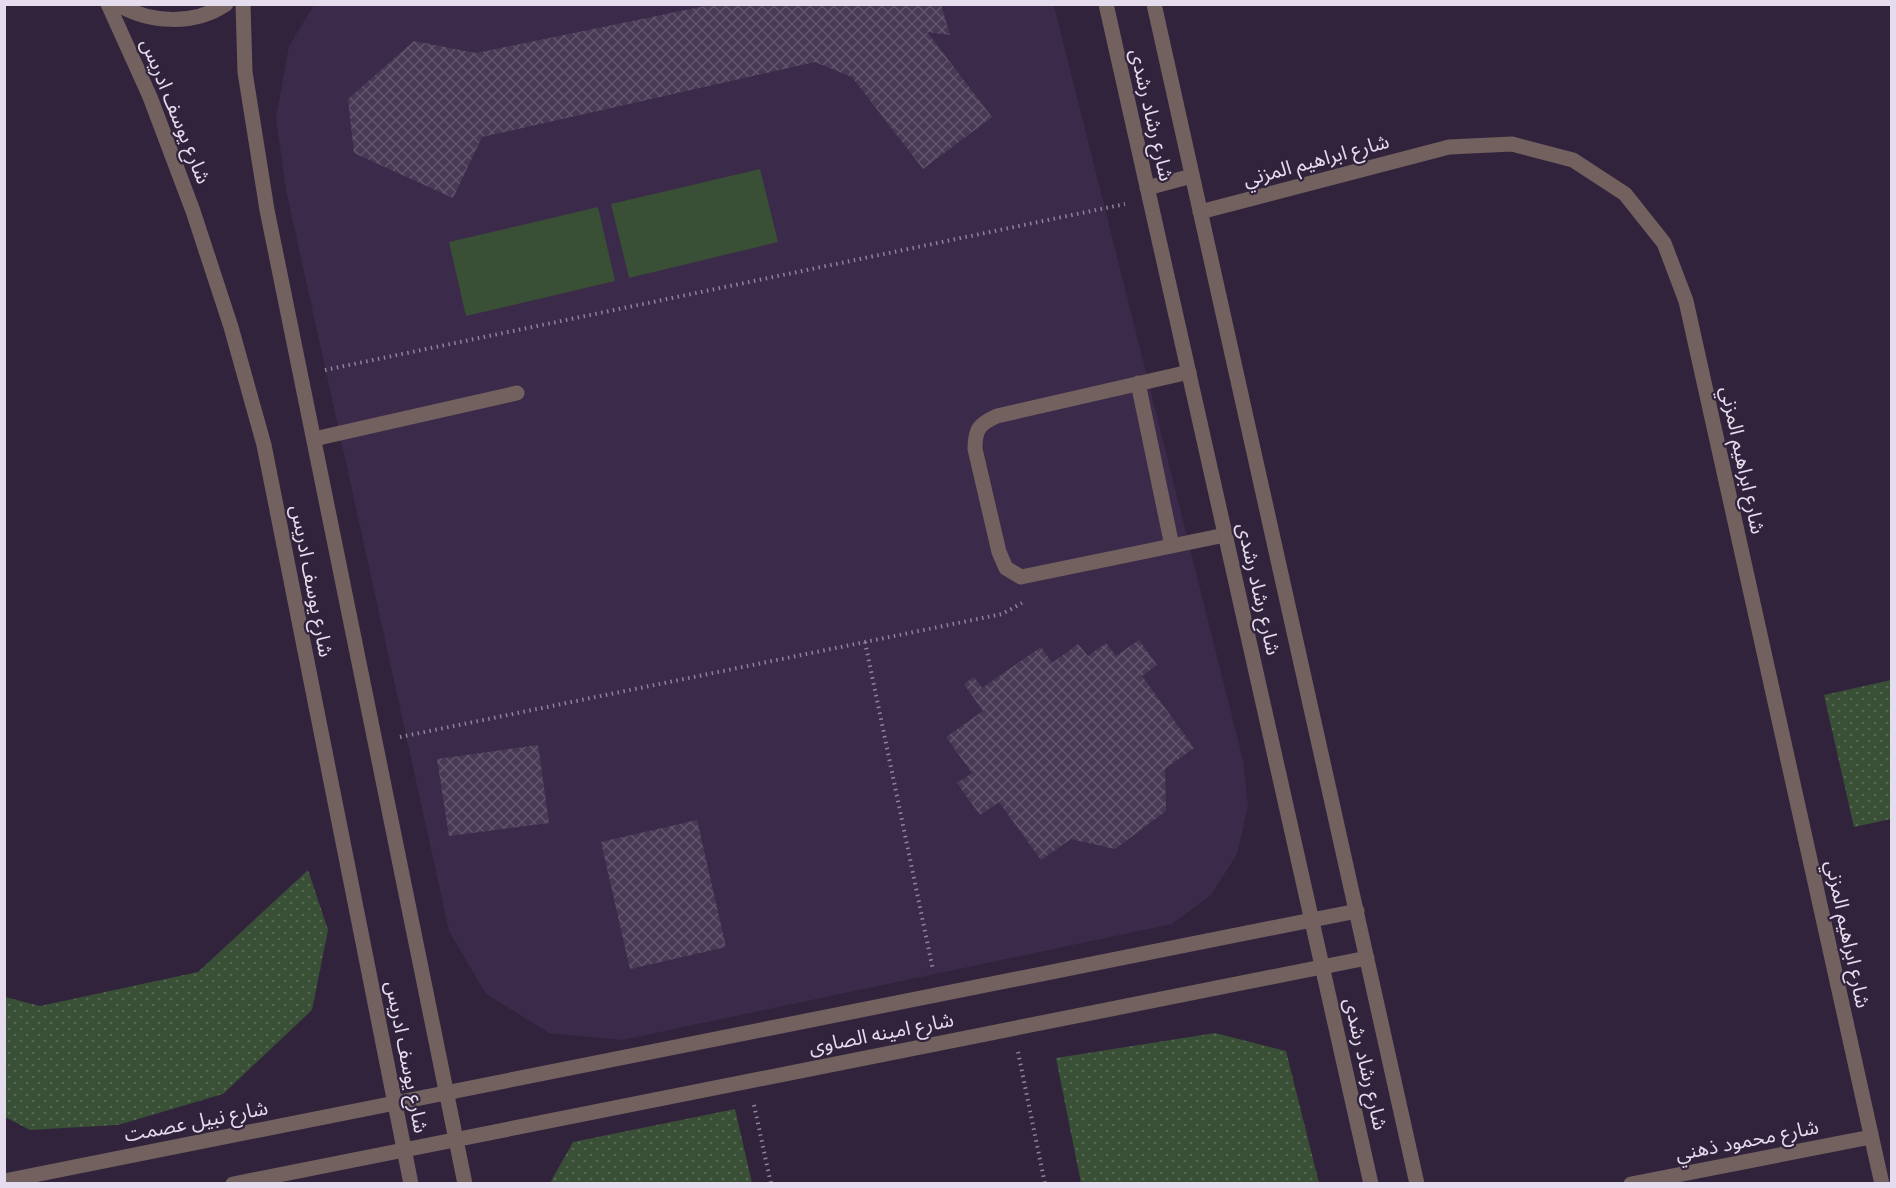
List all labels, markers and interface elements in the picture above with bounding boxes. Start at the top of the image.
street label: شارع يوسف ادريس [133,35,216,188]
street label: شارع رشاد رشدى [1122,47,1179,184]
street label: شارع ابراهيم المزني [1240,129,1393,195]
street label: شارع ابراهيم المزني [1712,384,1770,537]
street label: شارع يوسف ادريس [283,503,339,660]
street label: شارع رشاد رشدى [1229,521,1286,658]
street label: شارع ابراهيم المزني [1817,858,1875,1011]
street label: شارع يوسف ادريس [378,979,434,1136]
street label: شارع رشاد رشدى [1336,996,1393,1133]
street label: شارع امينه الصاوى [807,1007,956,1062]
street label: شارع نبيل عصمت [122,1095,270,1150]
street label: شارع محمود ذهني [1673,1114,1821,1169]

